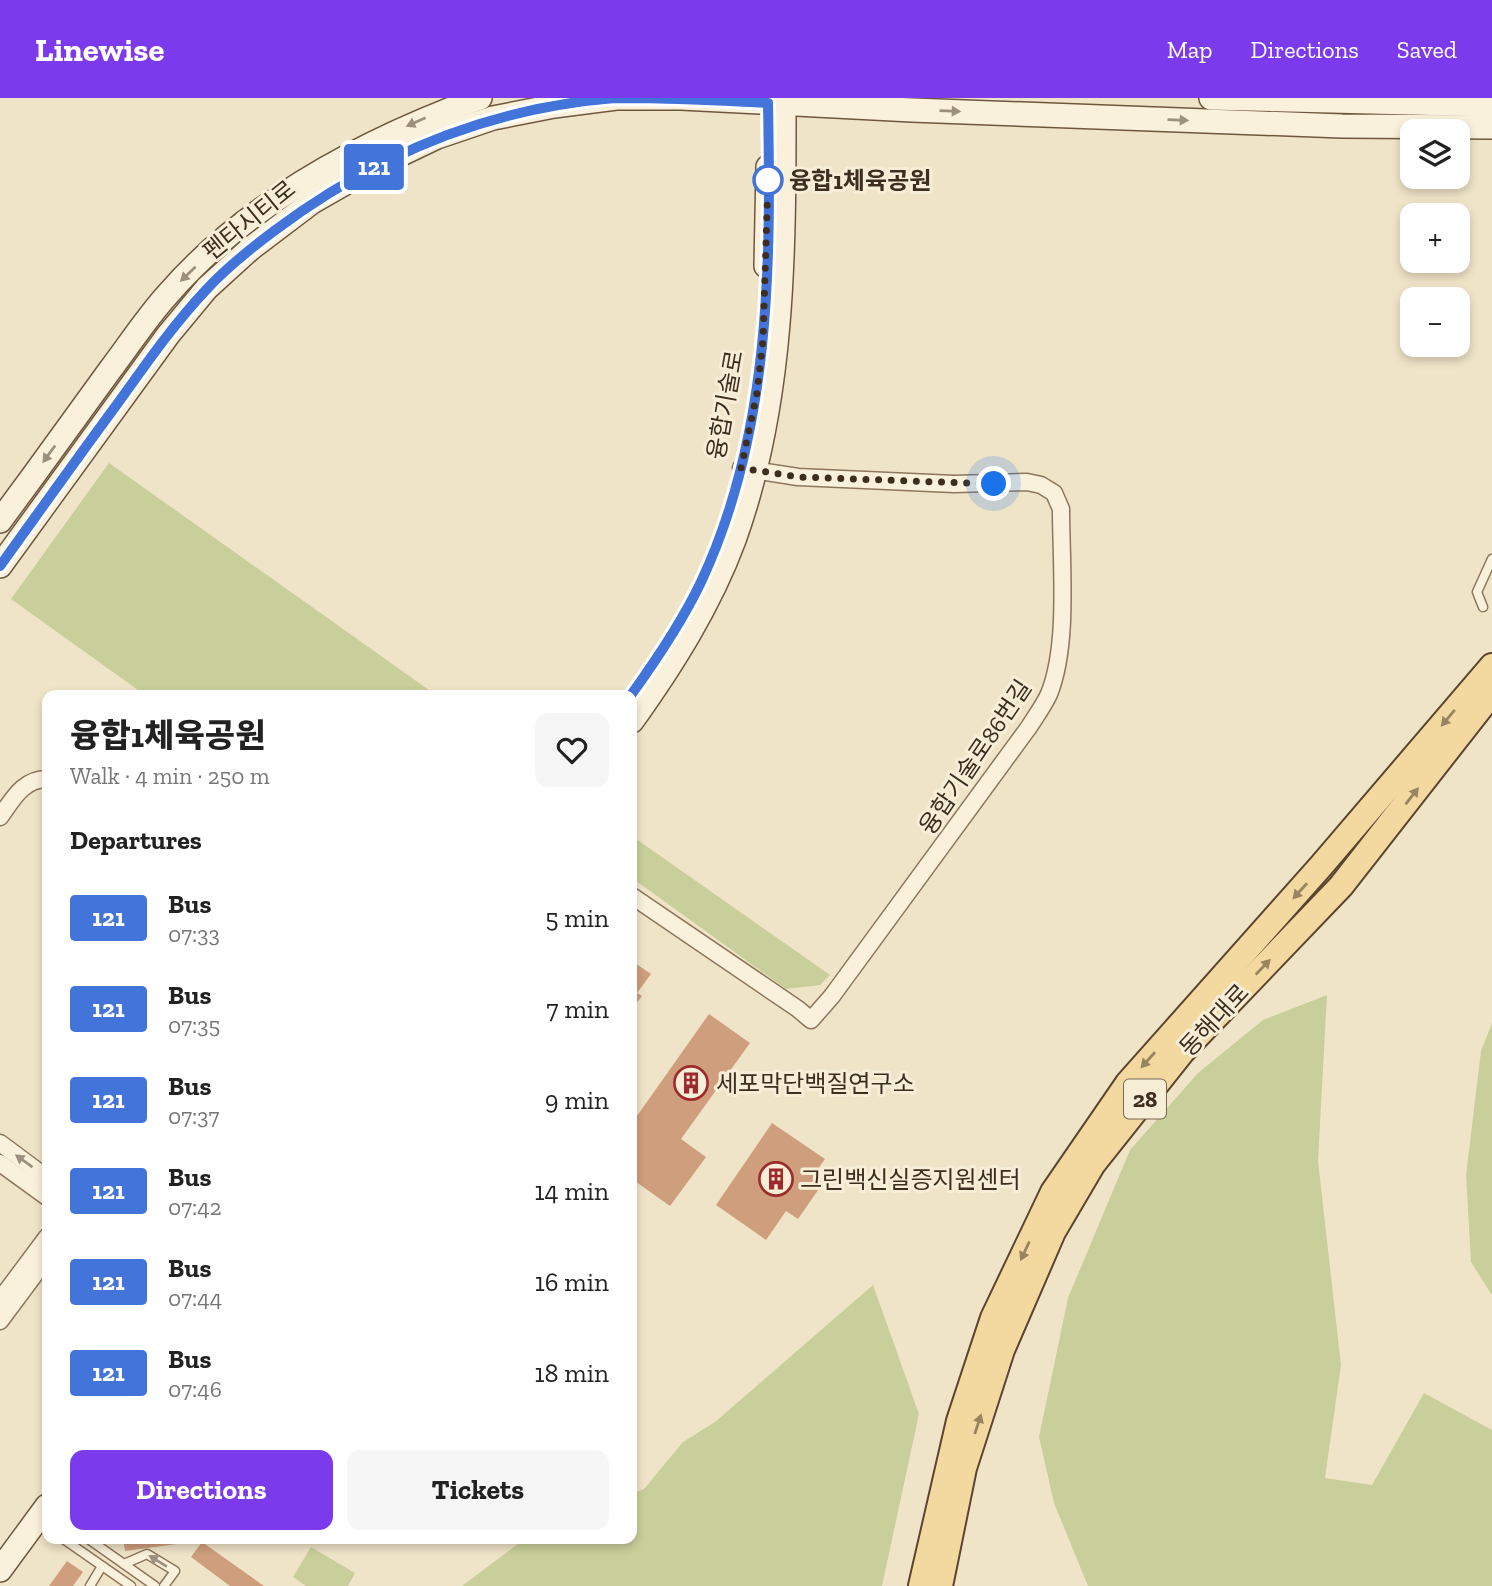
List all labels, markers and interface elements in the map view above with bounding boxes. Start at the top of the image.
text: Linewise [35,30,164,69]
text: Map [1167,35,1213,64]
text: Directions [1251,35,1359,64]
text: Saved [1397,35,1457,64]
one-way arrow [939,106,961,117]
one-way arrow [1167,114,1189,125]
one-way arrow [406,117,427,128]
map controls [1400,119,1470,357]
button: layers [1400,119,1470,189]
line badge: 121 [334,144,414,190]
text: 121 [358,152,390,181]
marker: 융합1체육공원 [753,165,783,195]
place label: 융합1체육공원 [789,166,931,195]
street label: 펜타시티로 [197,174,301,266]
button: + [1400,203,1470,273]
one-way arrow [179,266,196,283]
button: − [1400,287,1470,357]
street label: 융합기술로 [701,348,749,462]
one-way arrow [42,445,56,463]
your location [976,466,1011,501]
street label: 융합기술로86번길 [913,674,1037,840]
one-way arrow [1440,709,1456,727]
button: heart [535,713,609,787]
text: 융합1체육공원 [70,716,266,755]
text: Walk · 4 min · 250 m [70,762,270,790]
one-way arrow [1405,787,1420,805]
text: Departures [70,824,202,856]
one-way arrow [1292,882,1308,899]
text: Bus [168,888,211,920]
text: 5 min [545,902,609,934]
text: 121 [92,903,125,932]
text: 07:33 [168,920,220,948]
one-way arrow [1255,959,1271,976]
street label: 동해대로 [1173,978,1255,1062]
text: Bus [168,979,211,1011]
text: 7 min [546,993,609,1025]
text: 121 [92,994,125,1023]
text: 07:35 [168,1011,220,1039]
one-way arrow [1140,1051,1156,1069]
building icon: 세포막단백질연구소 [672,1064,710,1102]
place label: 세포막단백질연구소 [716,1069,915,1098]
text: Bus [168,1070,211,1102]
road number: 28 [1124,1080,1166,1118]
text: 9 min [545,1084,609,1116]
text: 121 [92,1085,125,1114]
text: 07:37 [168,1102,219,1130]
one-way arrow [15,1154,33,1168]
building icon: 그린백신실증지원센터 [757,1160,795,1198]
text: Bus [168,1161,211,1193]
place label: 그린백신실증지원센터 [800,1165,1021,1194]
text: 14 min [534,1175,609,1207]
text: 121 [92,1176,125,1205]
text: 07:42 [168,1193,221,1221]
one-way arrow [1019,1240,1030,1261]
text: Bus [168,1252,211,1284]
text: 16 min [535,1266,609,1298]
text: 121 [92,1267,125,1296]
text: 07:44 [168,1284,222,1312]
text: Bus [168,1343,211,1375]
text: 18 min [534,1357,609,1389]
text: 121 [92,1358,125,1387]
text: 07:46 [168,1375,222,1403]
one-way arrow [973,1414,984,1435]
button: Directions [70,1450,333,1530]
button: Tickets [347,1450,609,1530]
one-way arrow [148,1554,167,1567]

